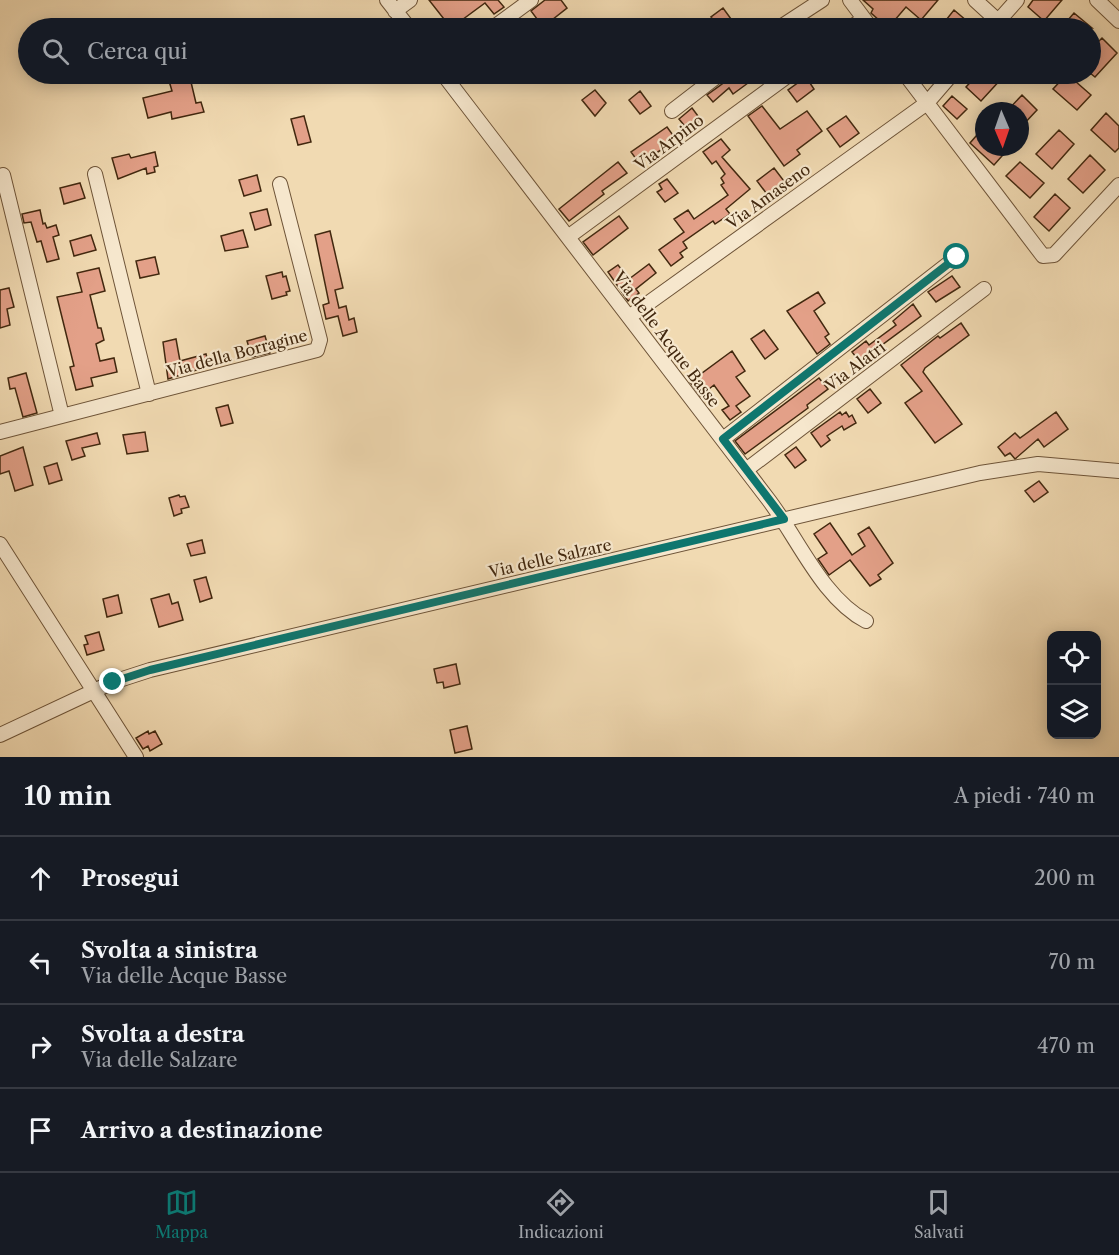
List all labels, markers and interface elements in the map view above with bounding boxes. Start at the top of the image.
search box [18,18,1101,84]
icon: search [39,35,72,68]
text: Cerca qui [87,38,188,65]
north arrow [975,102,1029,156]
street label: Via Arpino [630,109,708,175]
street label: Via Amaseno [721,159,814,234]
route start [943,243,969,269]
street label: Via delle Acque Basse [609,266,725,411]
street label: Via della Borragine [164,325,310,382]
street label: Via Alatri [820,337,889,396]
street label: Via delle Salzare [486,534,613,582]
map controls [1047,631,1101,739]
button: locate [1047,631,1101,685]
route end [99,668,125,694]
button: layers [1047,685,1101,739]
text: 10 min [24,780,112,812]
text: A piedi · 740 m [954,784,1095,808]
icon: ahead [24,862,57,895]
text: Prosegui [81,865,179,892]
text: 200 m [1034,866,1095,890]
text: Svolta a sinistra [81,937,258,964]
icon: left [24,946,57,979]
text: 70 m [1049,950,1095,974]
text: Via delle Acque Basse [81,964,287,988]
text: Svolta a destra [81,1021,244,1048]
icon: right [24,1030,57,1063]
text: 470 m [1037,1034,1095,1058]
text: Via delle Salzare [81,1048,238,1072]
icon: arrive [24,1114,57,1147]
text: Arrivo a destinazione [81,1117,323,1144]
tab: Mappa [155,1186,208,1242]
tab: Indicazioni [518,1186,604,1242]
tab: Salvati [914,1186,964,1242]

